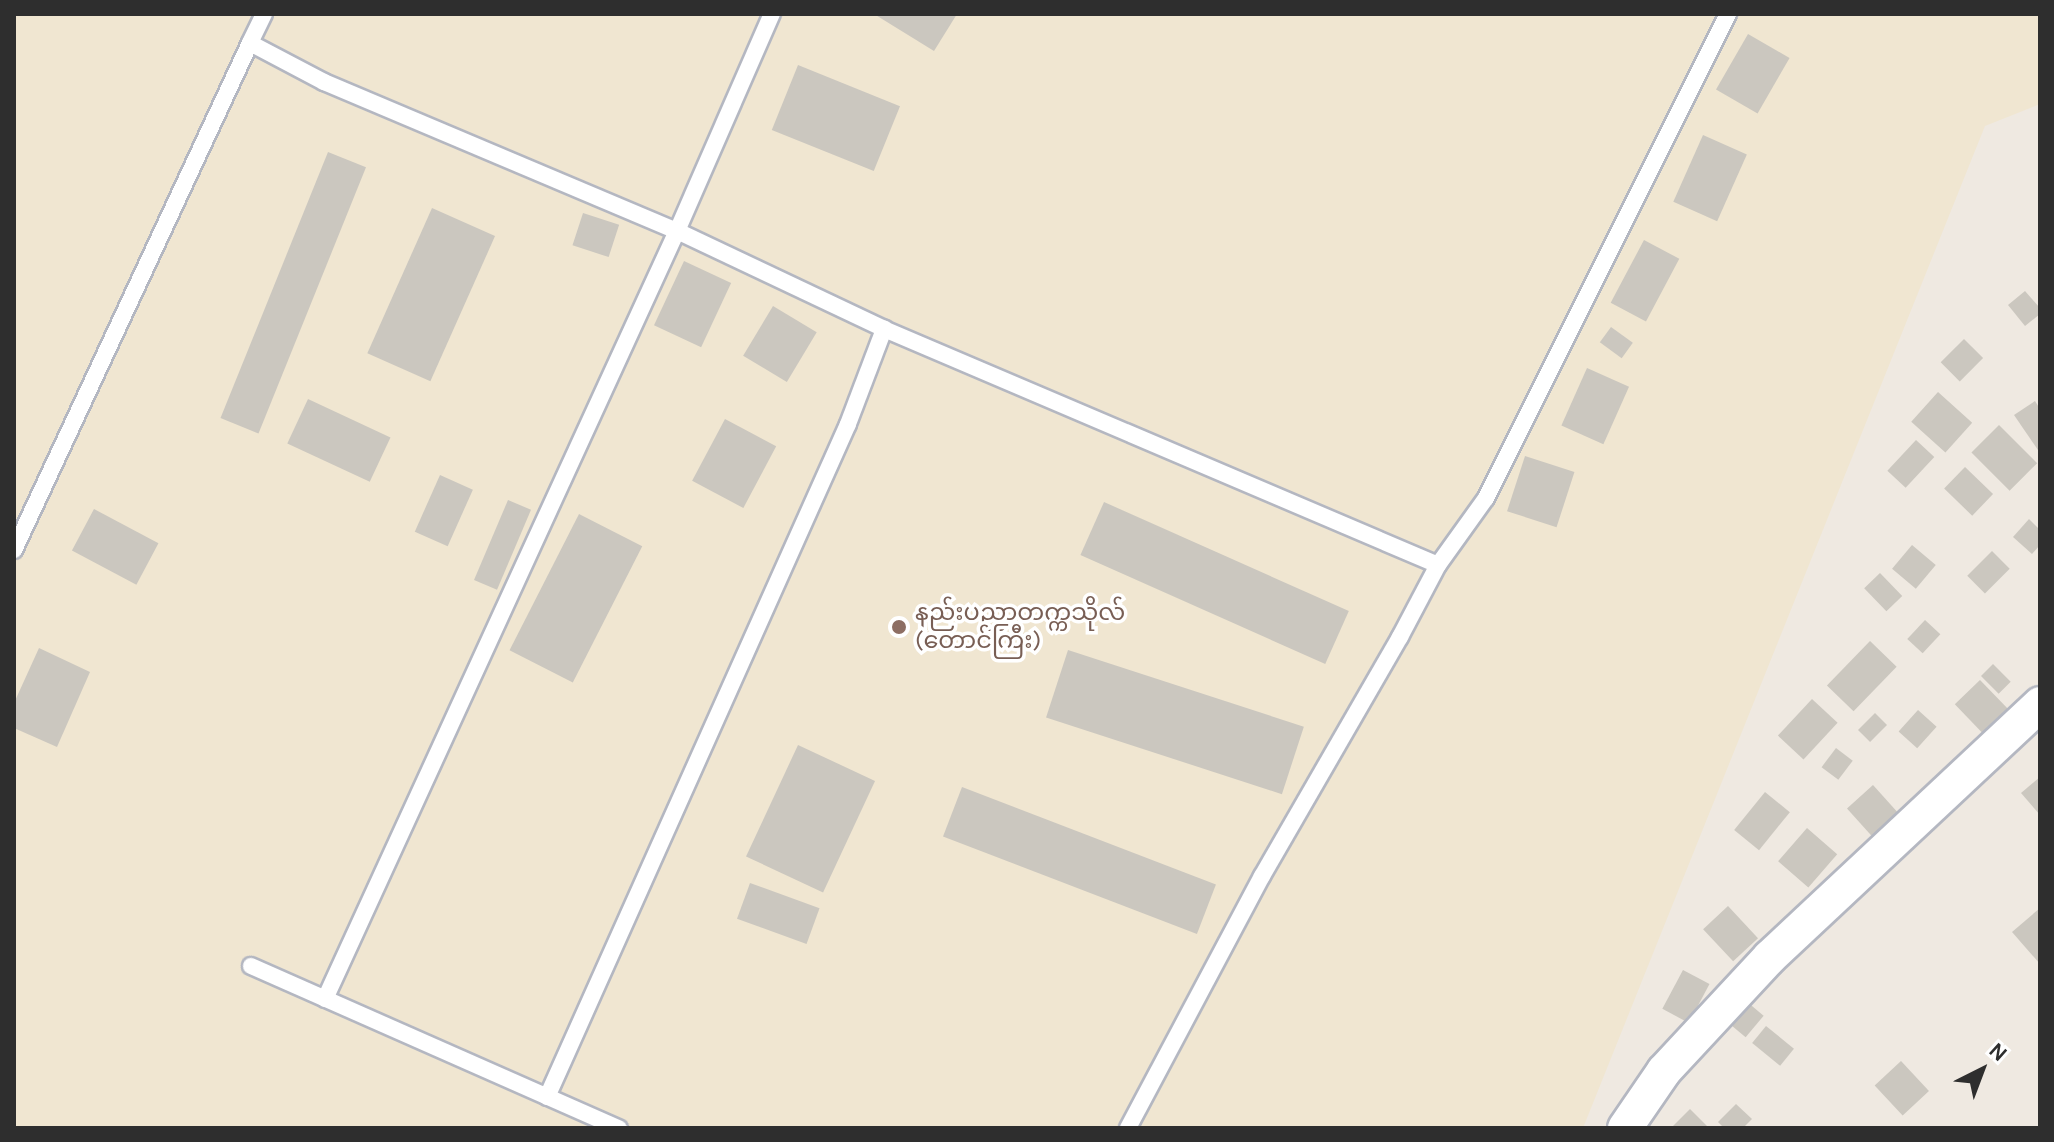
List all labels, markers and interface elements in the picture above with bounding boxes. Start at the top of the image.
place label: နည်းပညာတက္ကသိုလ် (တောင်ကြီး) [915,599,1125,655]
marker: နည်းပညာတက္ကသိုလ် (တောင်ကြီး) [890,618,908,636]
north arrow [1942,1030,2022,1110]
text: N [1983,1037,2013,1067]

